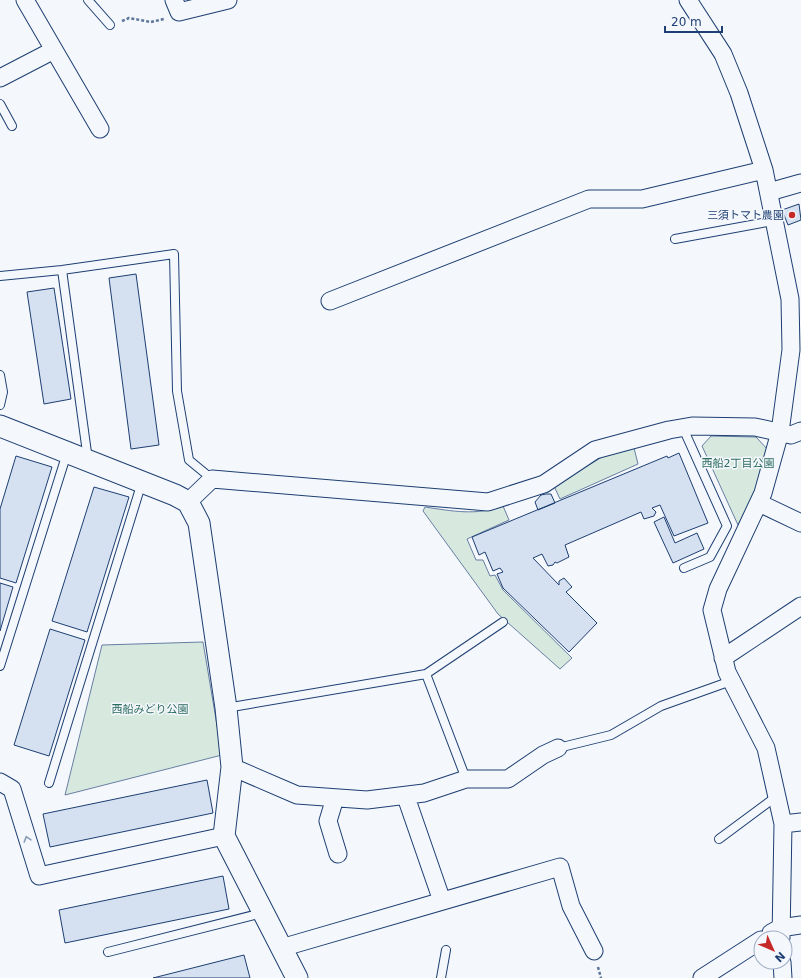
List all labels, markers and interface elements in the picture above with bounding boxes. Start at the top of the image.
scale bar [665,8,722,34]
text: 20 m [671,15,702,29]
place label: 三須トマト農園 [707,209,784,222]
marker: 三須トマト農園 [787,210,797,220]
park label: 西船2丁目公園 [702,457,775,470]
park label: 西船みどり公園 [112,703,189,716]
one-way arrow [23,836,32,843]
north arrow [753,930,793,970]
text: N [772,949,788,965]

